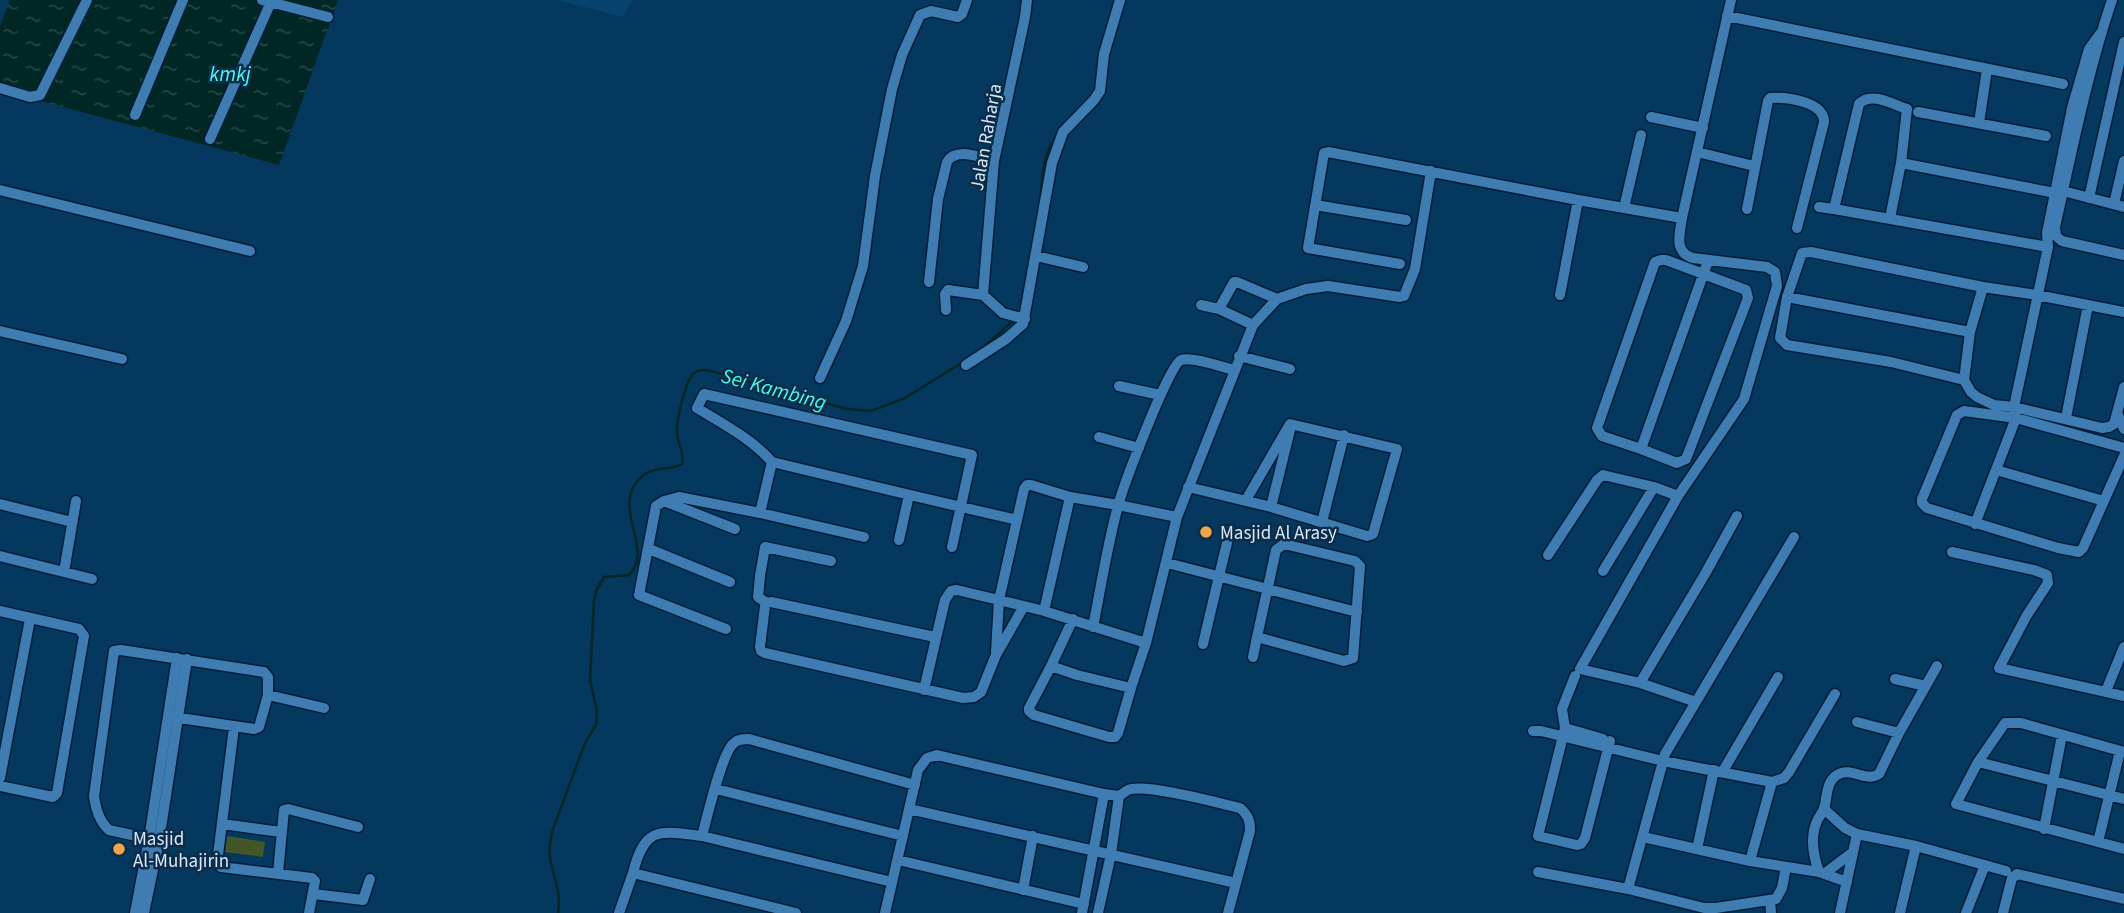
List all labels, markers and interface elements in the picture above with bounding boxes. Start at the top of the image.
water label: kmkj [209,59,252,89]
street label: Jalan Raharja [964,82,1009,193]
water label: Sei Kambing [718,361,830,417]
place label: Masjid Al Arasy [1220,520,1337,547]
marker: Masjid Al Arasy [1198,524,1214,540]
place label: Masjid Al-Muhajirin [133,826,229,875]
marker: Masjid Al-Muhajirin [111,841,127,857]

